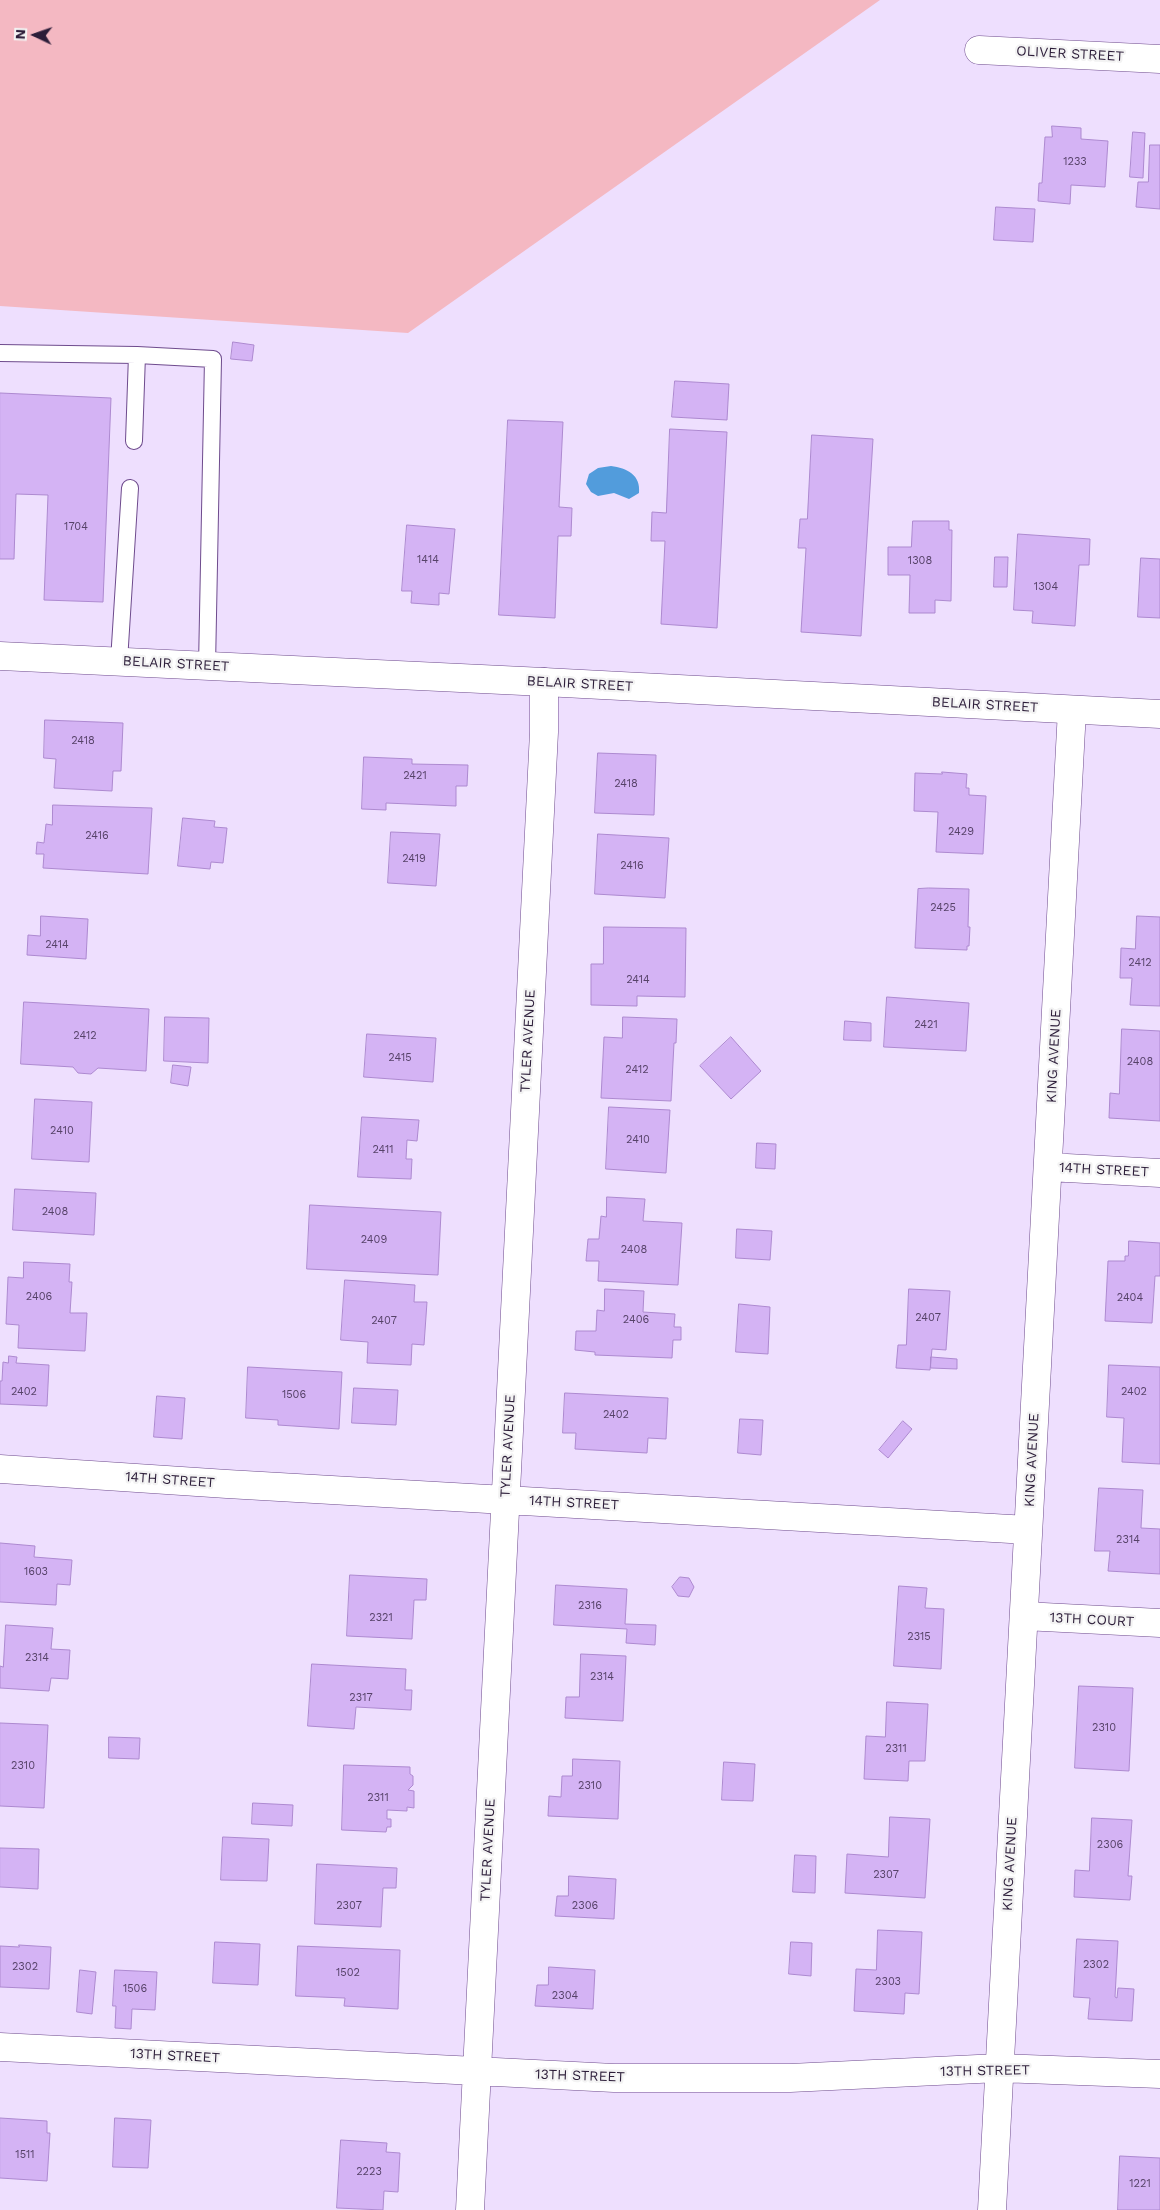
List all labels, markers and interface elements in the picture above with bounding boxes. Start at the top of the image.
north arrow [10,10,60,60]
text: N [12,29,28,40]
street label: OLIVER STREET [1016,43,1124,65]
house number: 1233 [1063,155,1087,169]
house number: 1704 [64,520,88,534]
house number: 1414 [417,553,439,567]
house number: 1308 [908,554,932,568]
house number: 1304 [1034,580,1058,594]
street label: BELAIR STREET [122,653,230,675]
street label: BELAIR STREET [526,673,634,695]
street label: BELAIR STREET [931,694,1039,716]
house number: 2418 [71,734,95,748]
house number: 2421 [403,769,427,783]
house number: 2418 [614,777,638,791]
house number: 2429 [948,825,974,839]
house number: 2416 [85,829,109,843]
house number: 2419 [402,852,426,866]
house number: 2416 [620,859,644,873]
house number: 2425 [930,901,956,915]
house number: 2414 [45,938,69,952]
house number: 2412 [1128,956,1152,970]
house number: 2414 [626,973,650,987]
street label: TYLER AVENUE [517,989,539,1093]
street label: KING AVENUE [1043,1009,1065,1103]
house number: 2421 [914,1018,938,1032]
house number: 2412 [73,1029,97,1043]
house number: 2415 [388,1051,412,1065]
house number: 2408 [1127,1055,1153,1069]
house number: 2412 [625,1063,649,1077]
house number: 2410 [50,1124,74,1138]
house number: 2410 [626,1133,650,1147]
house number: 2411 [372,1143,394,1157]
street label: 14TH STREET [1059,1159,1149,1181]
house number: 2408 [42,1205,68,1219]
house number: 2409 [361,1233,387,1247]
house number: 2408 [621,1243,647,1257]
house number: 2406 [26,1290,52,1304]
house number: 2404 [1117,1291,1143,1305]
house number: 2407 [915,1311,941,1325]
house number: 2406 [623,1313,649,1327]
house number: 2407 [371,1314,397,1328]
house number: 2402 [11,1385,37,1399]
house number: 2402 [1121,1385,1147,1399]
house number: 1506 [282,1388,306,1402]
street label: TYLER AVENUE [497,1394,519,1498]
house number: 2402 [603,1408,629,1422]
street label: KING AVENUE [1021,1413,1043,1507]
street label: 14TH STREET [125,1468,215,1492]
street label: 14TH STREET [529,1492,619,1514]
house number: 2314 [1116,1533,1140,1547]
house number: 1603 [24,1565,48,1579]
house number: 2316 [578,1599,602,1613]
street label: 13TH COURT [1049,1609,1135,1631]
house number: 2321 [369,1611,393,1625]
house number: 2315 [907,1630,931,1644]
house number: 2314 [25,1651,49,1665]
house number: 2314 [590,1670,614,1684]
house number: 2317 [349,1691,373,1705]
house number: 2310 [1092,1721,1116,1735]
house number: 2311 [885,1742,907,1756]
house number: 2310 [11,1759,35,1773]
house number: 2310 [578,1779,602,1793]
house number: 2311 [367,1791,389,1805]
street label: TYLER AVENUE [477,1798,499,1902]
street label: KING AVENUE [999,1817,1021,1911]
house number: 2306 [1097,1838,1123,1852]
house number: 2307 [873,1868,899,1882]
house number: 2307 [336,1899,362,1913]
house number: 2306 [572,1899,598,1913]
house number: 2302 [1083,1958,1109,1972]
house number: 2302 [12,1960,38,1974]
house number: 1502 [336,1966,360,1980]
house number: 2303 [875,1975,901,1989]
house number: 1506 [123,1982,147,1996]
house number: 2304 [552,1989,578,2003]
street label: 13TH STREET [130,2045,220,2067]
street label: 13TH STREET [940,2062,1030,2080]
street label: 13TH STREET [535,2066,625,2086]
house number: 1511 [15,2148,35,2162]
house number: 2223 [356,2165,382,2179]
house number: 1221 [1129,2177,1151,2191]

